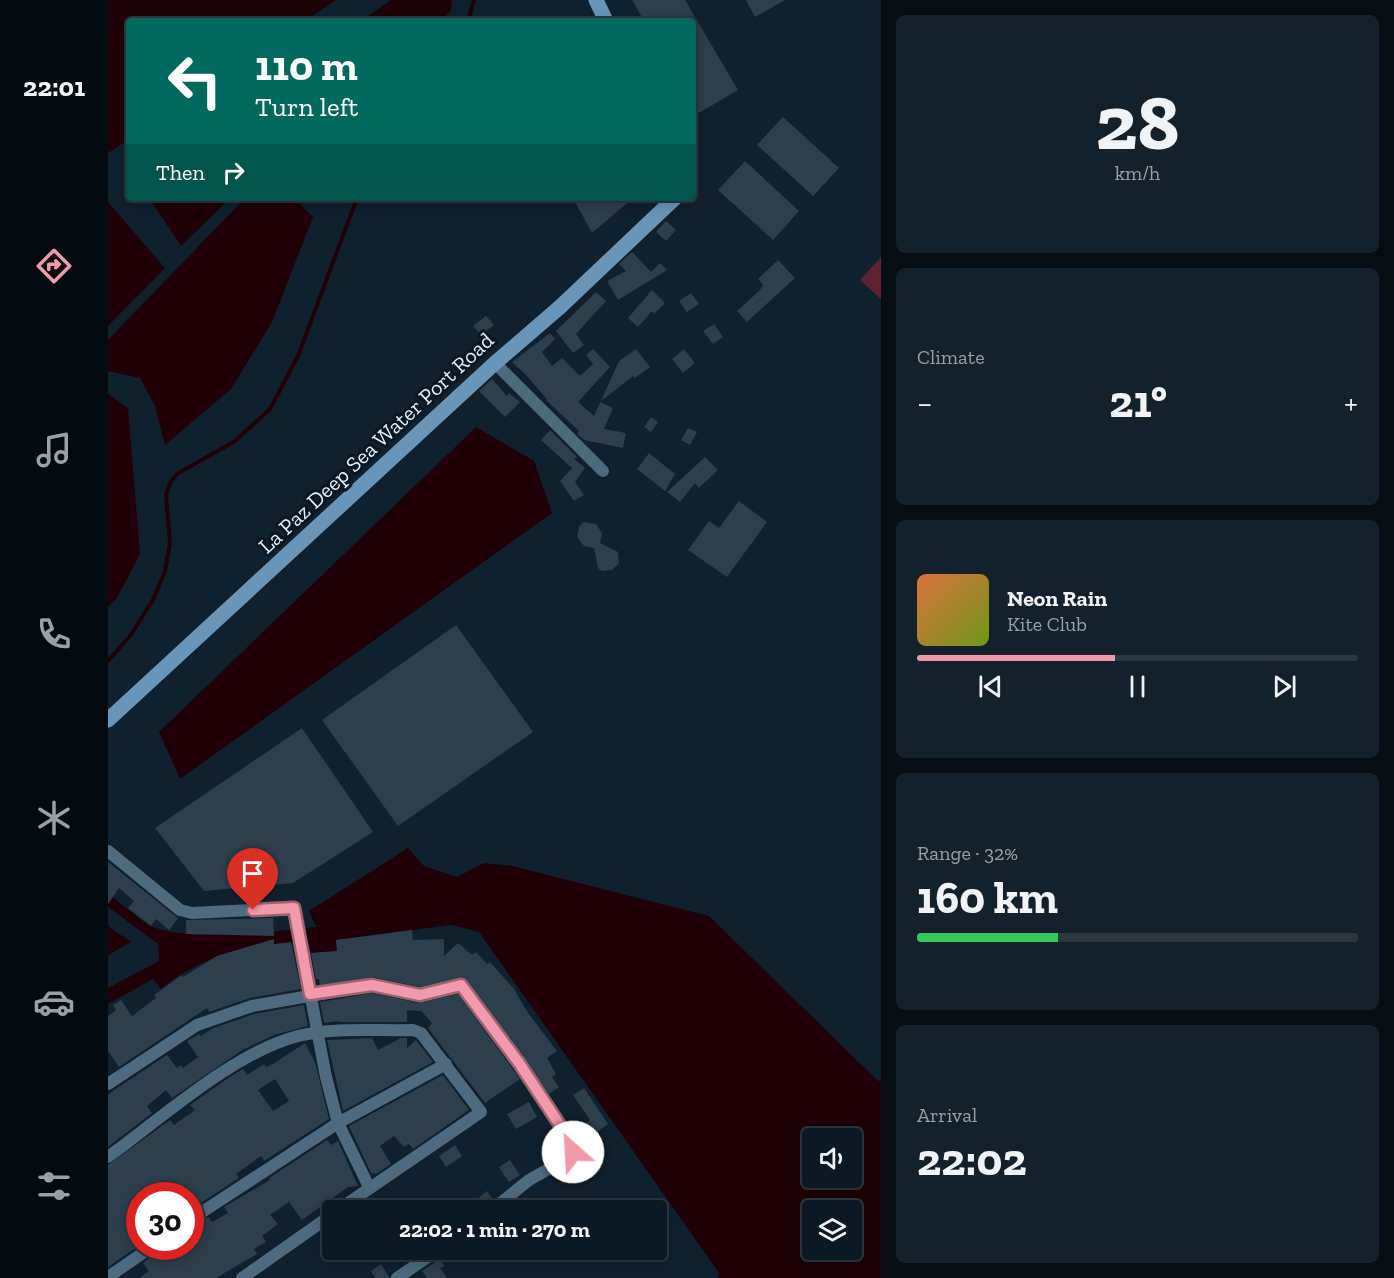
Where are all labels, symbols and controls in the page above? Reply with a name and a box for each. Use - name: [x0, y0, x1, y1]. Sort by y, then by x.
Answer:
- text: 110 m: [255, 40, 358, 91]
- icon: left: [156, 42, 234, 120]
- text: 22:01: [23, 71, 85, 103]
- text: 28: [1096, 75, 1179, 169]
- text: Turn left: [255, 91, 358, 123]
- icon: right: [217, 156, 250, 189]
- text: Then: [156, 159, 205, 186]
- text: km/h: [1115, 161, 1160, 185]
- icon: directions: [33, 245, 75, 287]
- street label: La Paz Deep Sea Water Port Road: [253, 327, 499, 559]
- text: Climate: [917, 345, 985, 369]
- text: 21°: [1109, 375, 1167, 429]
- text: −: [917, 383, 932, 422]
- text: +: [1344, 383, 1358, 422]
- icon: music: [33, 429, 75, 471]
- text: Neon Rain: [1007, 585, 1107, 612]
- text: Kite Club: [1007, 612, 1087, 636]
- icon: phone: [33, 613, 75, 655]
- icon: previous: [974, 670, 1007, 703]
- icon: pause: [1121, 670, 1154, 703]
- icon: next: [1268, 670, 1301, 703]
- icon: climate: [33, 797, 75, 839]
- text: Range · 32%: [917, 841, 1018, 865]
- pin: [227, 848, 278, 910]
- icon: arrive: [236, 857, 269, 890]
- text: 160 km: [917, 871, 1058, 925]
- icon: car: [33, 981, 75, 1023]
- text: Arrival: [917, 1103, 977, 1127]
- position arrow: [541, 1120, 605, 1184]
- map controls: [802, 1128, 862, 1260]
- button: sound: [802, 1128, 862, 1188]
- text: 22:02: [917, 1133, 1027, 1187]
- icon: filters: [33, 1165, 75, 1207]
- speed limit sign: 30: [126, 1182, 204, 1260]
- button: layers: [802, 1200, 862, 1260]
- text: 22:02 · 1 min · 270 m: [399, 1216, 590, 1243]

